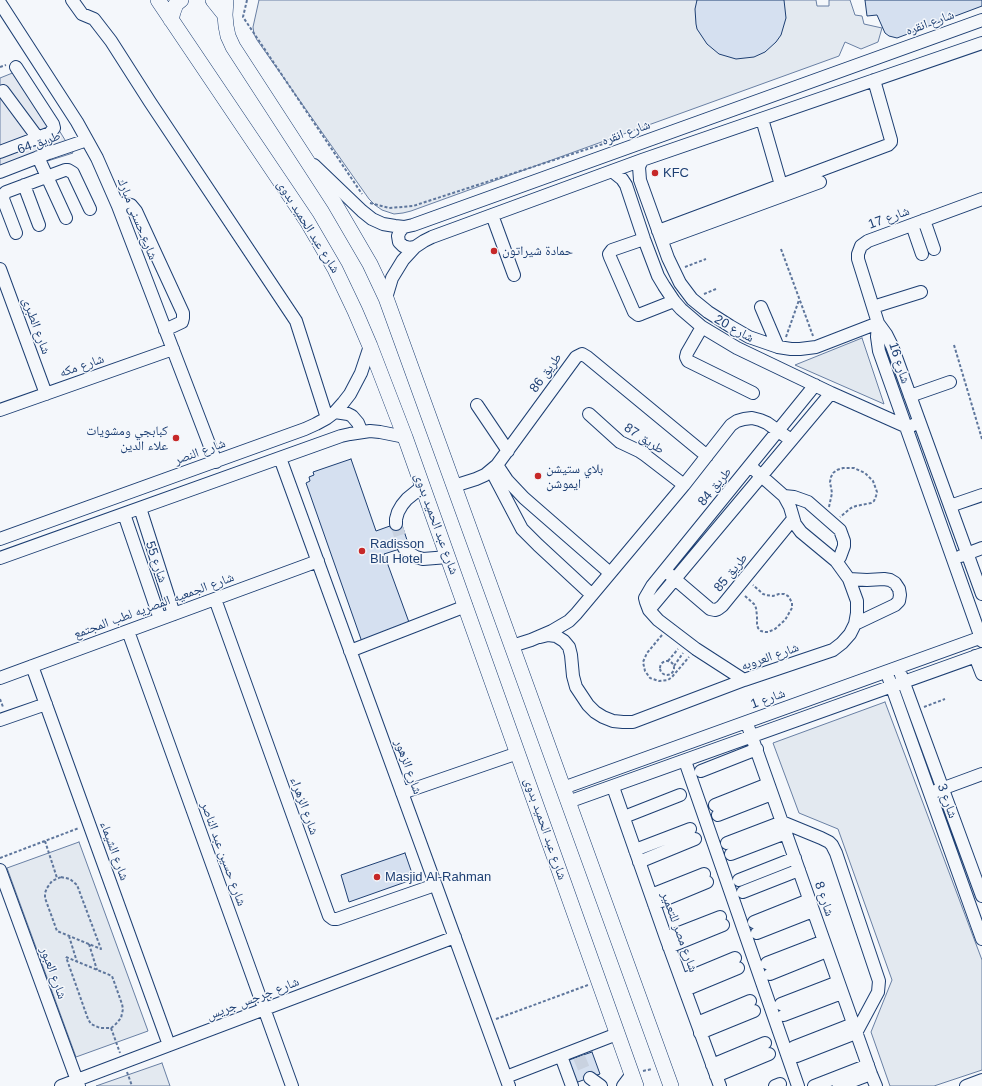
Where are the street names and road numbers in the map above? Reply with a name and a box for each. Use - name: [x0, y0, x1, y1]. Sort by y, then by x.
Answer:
- street label: شارع انقره: [904, 7, 956, 39]
- street label: شارع انقره: [600, 117, 652, 149]
- street label: طريق 64: [15, 128, 63, 158]
- street label: شارع حسنى مبارك: [114, 176, 160, 262]
- street label: شارع عبد الحميد بدوى: [273, 178, 343, 276]
- street label: شارع 17: [866, 203, 912, 233]
- street label: شارع الطبرى: [19, 295, 53, 357]
- street label: شارع 20: [712, 312, 756, 346]
- street label: شارع 16: [885, 340, 913, 386]
- street label: طريق 86: [527, 350, 565, 396]
- street label: شارع مكه: [58, 351, 106, 381]
- street label: طريق 87: [621, 420, 667, 458]
- street label: شارع النصر: [172, 436, 228, 468]
- street label: طريق 84: [695, 465, 735, 509]
- street label: شارع عبد الحميد بدوى: [410, 471, 462, 577]
- street label: شارع 55: [142, 539, 170, 585]
- street label: طريق 85: [711, 551, 751, 595]
- street label: شارع الجمعيه المصريه لطب المجتمع: [72, 570, 236, 642]
- street label: شارع العروبه: [739, 640, 801, 674]
- street label: شارع 1: [749, 686, 787, 712]
- street label: شارع الزهور: [391, 737, 425, 797]
- street label: شارع الزهراء: [286, 775, 322, 837]
- street label: شارع عبد الحميد بدوى: [520, 776, 570, 882]
- street label: شارع 3: [934, 782, 960, 820]
- street label: شارع حسين عبد الناصر: [197, 800, 249, 908]
- street label: شارع الشيماء: [96, 819, 132, 883]
- street label: شارع 8: [811, 880, 837, 918]
- street label: شارع مصر للتعمير: [657, 890, 701, 974]
- street label: شارع العبور: [36, 945, 70, 1001]
- street label: شارع جرجس جريس: [204, 974, 302, 1024]

